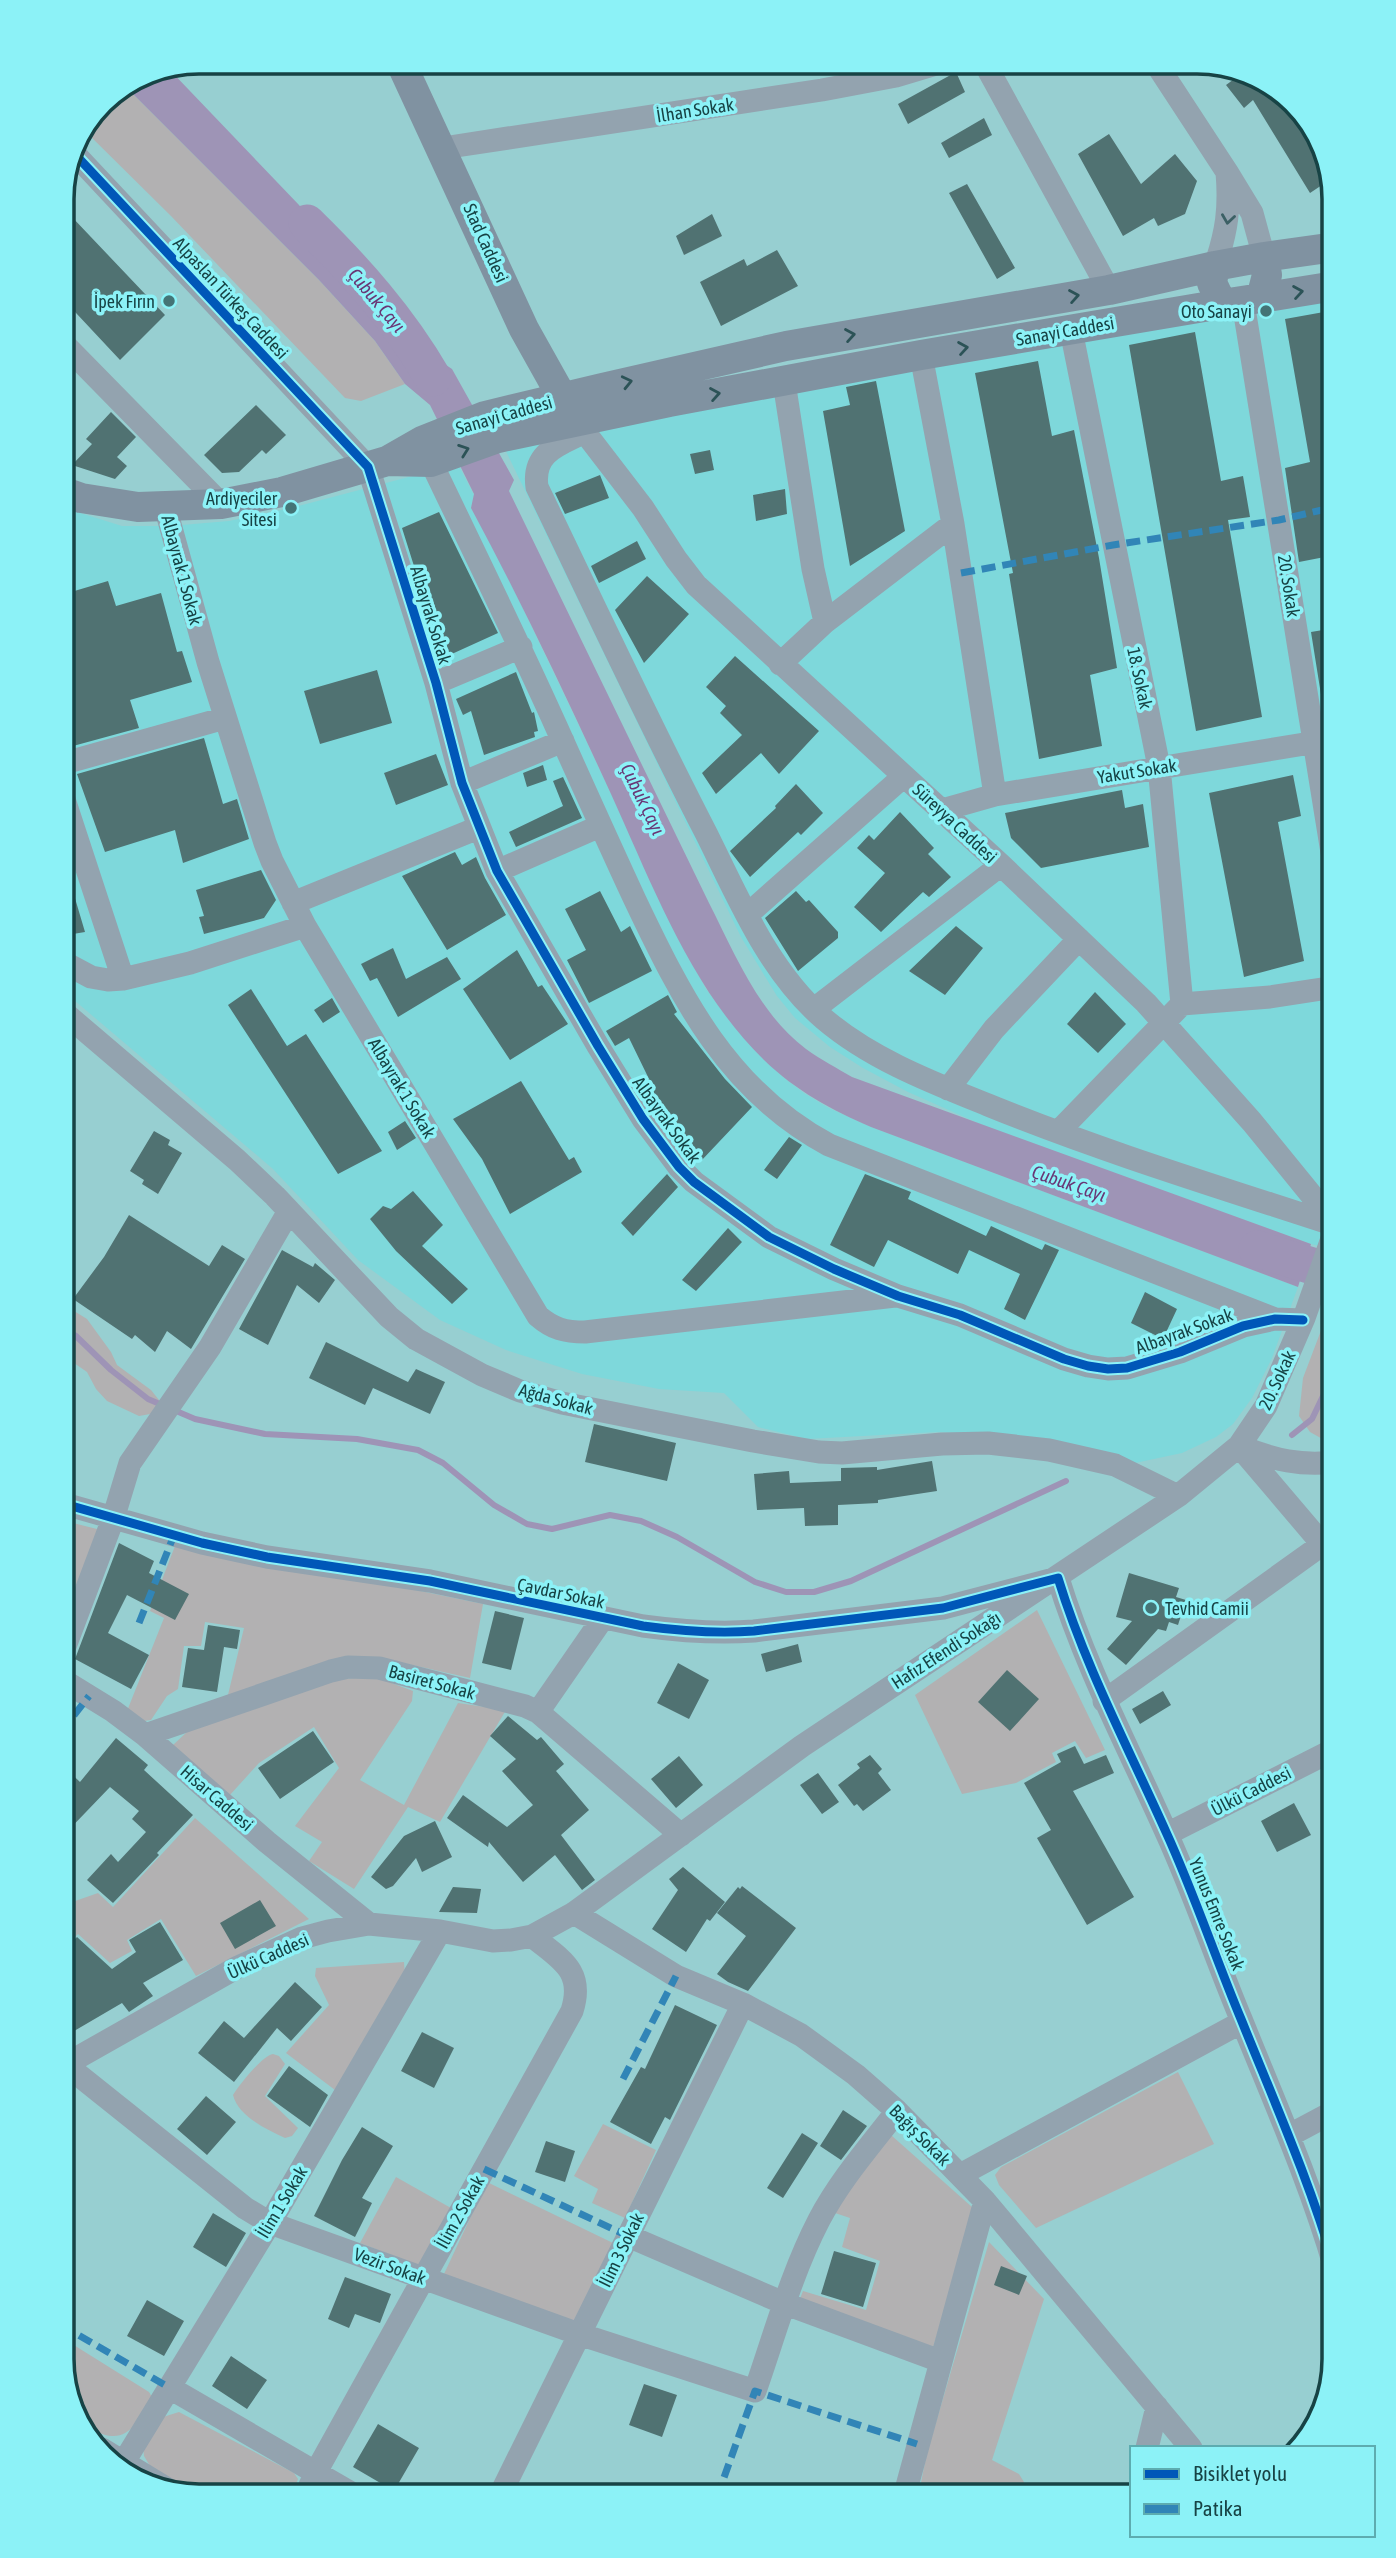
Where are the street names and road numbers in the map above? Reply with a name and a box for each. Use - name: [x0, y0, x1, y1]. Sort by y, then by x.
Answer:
- street label: İlhan Sokak: [655, 94, 735, 126]
- street label: Stad Caddesi: [459, 200, 513, 286]
- street label: Alpaslan Türkeş Caddesi: [169, 233, 293, 363]
- street label: Sanayi Caddesi: [1014, 312, 1116, 350]
- street label: Sanayi Caddesi: [453, 391, 555, 439]
- street label: Albayrak 1 Sokak: [157, 513, 207, 627]
- street label: 20. Sokak: [1274, 553, 1304, 619]
- street label: Albayrak Sokak: [406, 563, 456, 667]
- street label: 18. Sokak: [1123, 645, 1157, 711]
- street label: Yakut Sokak: [1096, 754, 1178, 788]
- street label: Süreyya Caddesi: [909, 779, 1001, 867]
- street label: Albayrak 1 Sokak: [364, 1034, 440, 1142]
- street label: Albayrak Sokak: [629, 1073, 705, 1167]
- street label: Albayrak Sokak: [1133, 1304, 1236, 1358]
- street label: 20. Sokak: [1254, 1347, 1300, 1413]
- street label: Ağda Sokak: [517, 1379, 595, 1419]
- street label: Çavdar Sokak: [515, 1574, 607, 1612]
- street label: Hafız Efendi Sokağı: [888, 1607, 1004, 1693]
- street label: Basiret Sokak: [386, 1660, 478, 1704]
- street label: Hisar Caddesi: [176, 1761, 258, 1835]
- street label: Ülkü Caddesi: [1208, 1762, 1294, 1820]
- street label: Yunus Emre Sokak: [1185, 1855, 1249, 1974]
- street label: Ülkü Caddesi: [224, 1929, 312, 1983]
- street label: Bağış Sokak: [885, 2100, 955, 2170]
- street label: İlim 1 Sokak: [252, 2162, 312, 2242]
- street label: İlim 2 Sokak: [431, 2172, 489, 2252]
- street label: İlim 3 Sokak: [594, 2209, 648, 2291]
- street label: Vezir Sokak: [351, 2243, 429, 2289]

